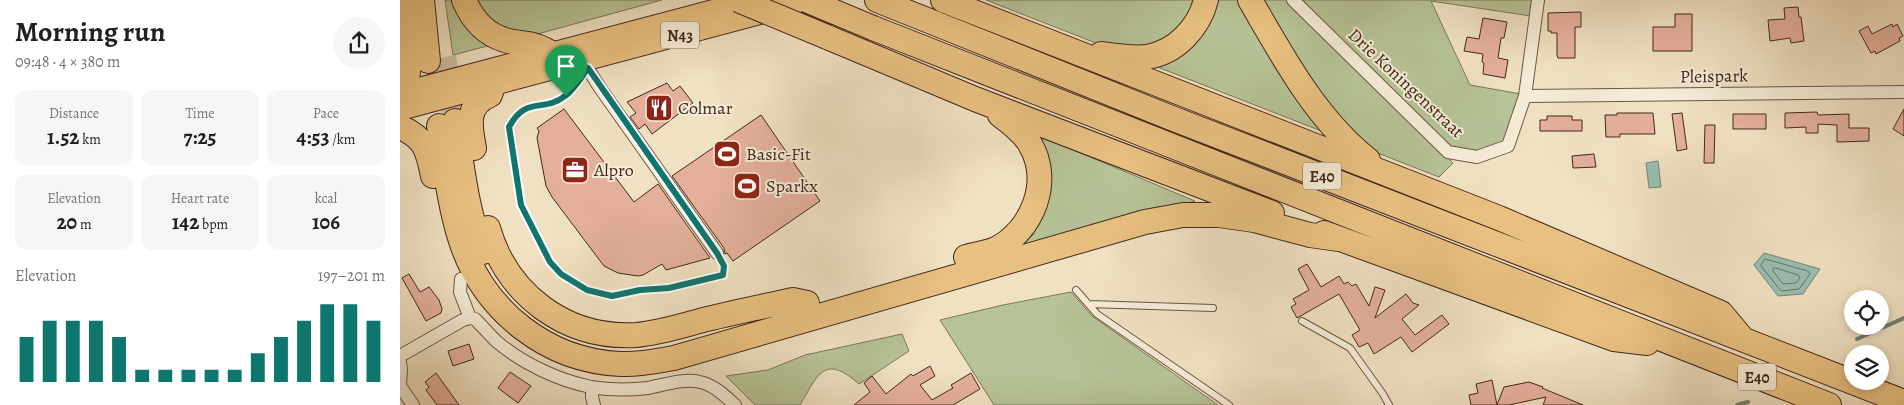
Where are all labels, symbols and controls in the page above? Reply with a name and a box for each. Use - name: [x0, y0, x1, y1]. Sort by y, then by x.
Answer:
- text: Morning run: [15, 13, 165, 51]
- button: share: [333, 17, 385, 69]
- road number: N43: [661, 22, 699, 48]
- street label: Drie Koningenstraat: [1343, 23, 1469, 143]
- pin: [545, 45, 587, 96]
- text: 09:48 · 4 × 380 m: [15, 51, 120, 73]
- icon: arrive: [552, 52, 580, 80]
- street label: Pleispark: [1680, 63, 1748, 89]
- restaurant icon: Colmar: [644, 93, 674, 123]
- place label: Colmar: [678, 96, 733, 120]
- text: Distance: [49, 104, 99, 123]
- text: Time: [185, 104, 215, 123]
- text: Pace: [313, 104, 339, 123]
- text: 1.52: [47, 123, 80, 151]
- text: 7:25: [183, 123, 217, 151]
- text: 4:53: [297, 123, 329, 151]
- text: km: [80, 130, 101, 149]
- text: /km: [329, 130, 355, 149]
- sports icon: Basic-Fit: [712, 139, 742, 169]
- place label: Basic-Fit: [746, 142, 811, 166]
- office icon: Alpro: [560, 155, 590, 185]
- place label: Alpro: [593, 158, 634, 182]
- road number: E40: [1303, 162, 1341, 190]
- sports icon: Sparkx: [732, 171, 762, 201]
- place label: Sparkx: [766, 174, 818, 198]
- text: Elevation: [47, 189, 101, 208]
- text: Heart rate: [171, 189, 229, 208]
- text: kcal: [315, 189, 337, 208]
- text: 20: [56, 208, 77, 236]
- text: 142: [172, 208, 199, 236]
- text: 106: [312, 208, 340, 236]
- text: m: [77, 215, 92, 234]
- text: bpm: [199, 215, 228, 234]
- text: Elevation: [15, 265, 76, 287]
- text: 197–201 m: [318, 265, 385, 287]
- map controls: [1844, 290, 1889, 390]
- button: locate: [1844, 290, 1889, 335]
- button: layers: [1844, 345, 1889, 390]
- road number: E40: [1738, 364, 1776, 391]

